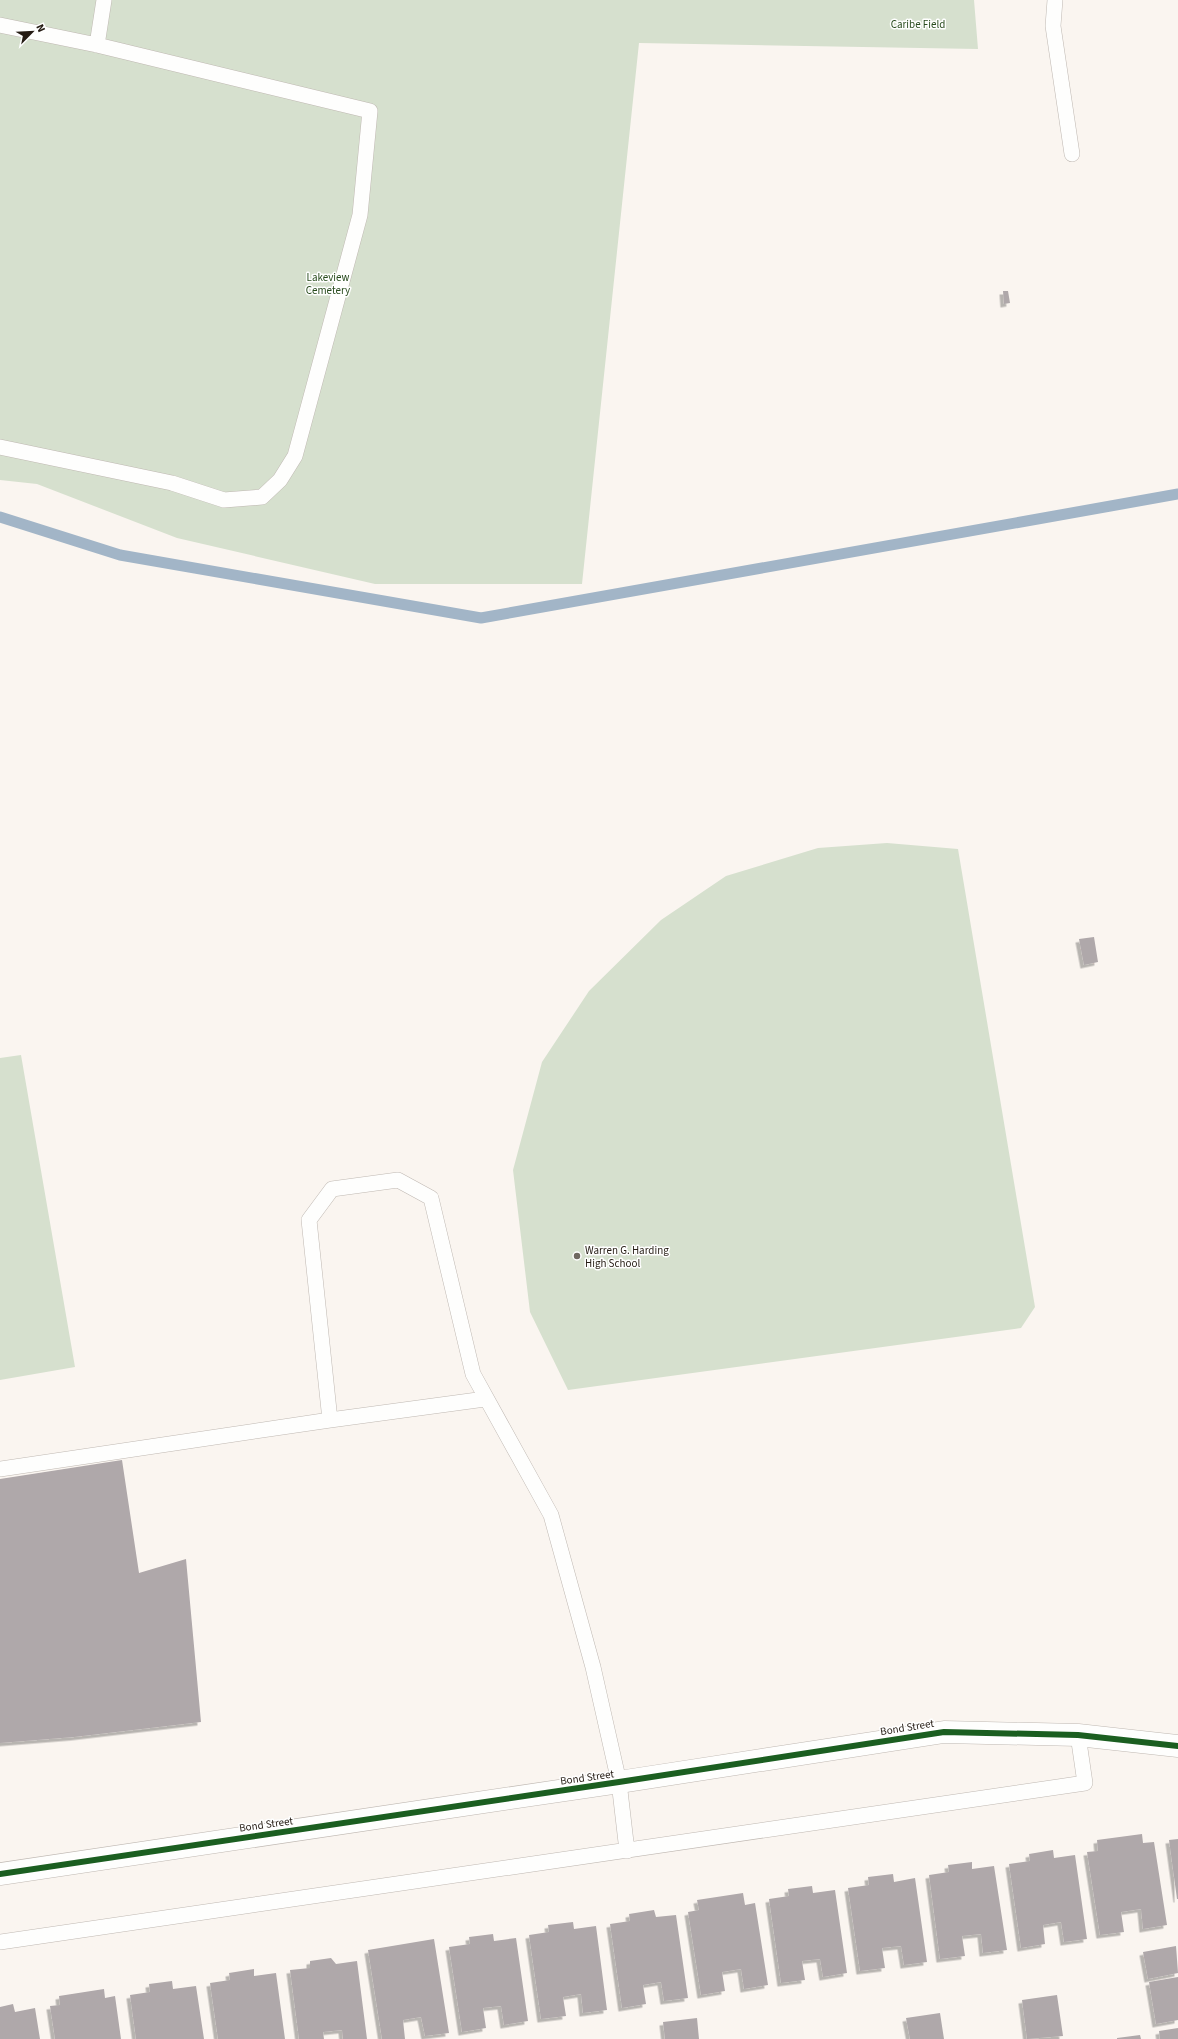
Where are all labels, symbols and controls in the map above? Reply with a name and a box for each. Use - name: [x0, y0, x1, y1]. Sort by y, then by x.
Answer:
- north arrow: [12, 12, 52, 52]
- park label: Caribe Field: [891, 17, 945, 32]
- text: N: [32, 22, 49, 35]
- park label: Lakeview Cemetery: [306, 270, 350, 298]
- place label: Warren G. Harding High School: [585, 1243, 669, 1271]
- marker: Warren G. Harding High School: [572, 1251, 582, 1261]
- street label: Bond Street: [879, 1716, 935, 1739]
- street label: Bond Street: [559, 1766, 615, 1789]
- street label: Bond Street: [238, 1813, 294, 1836]

